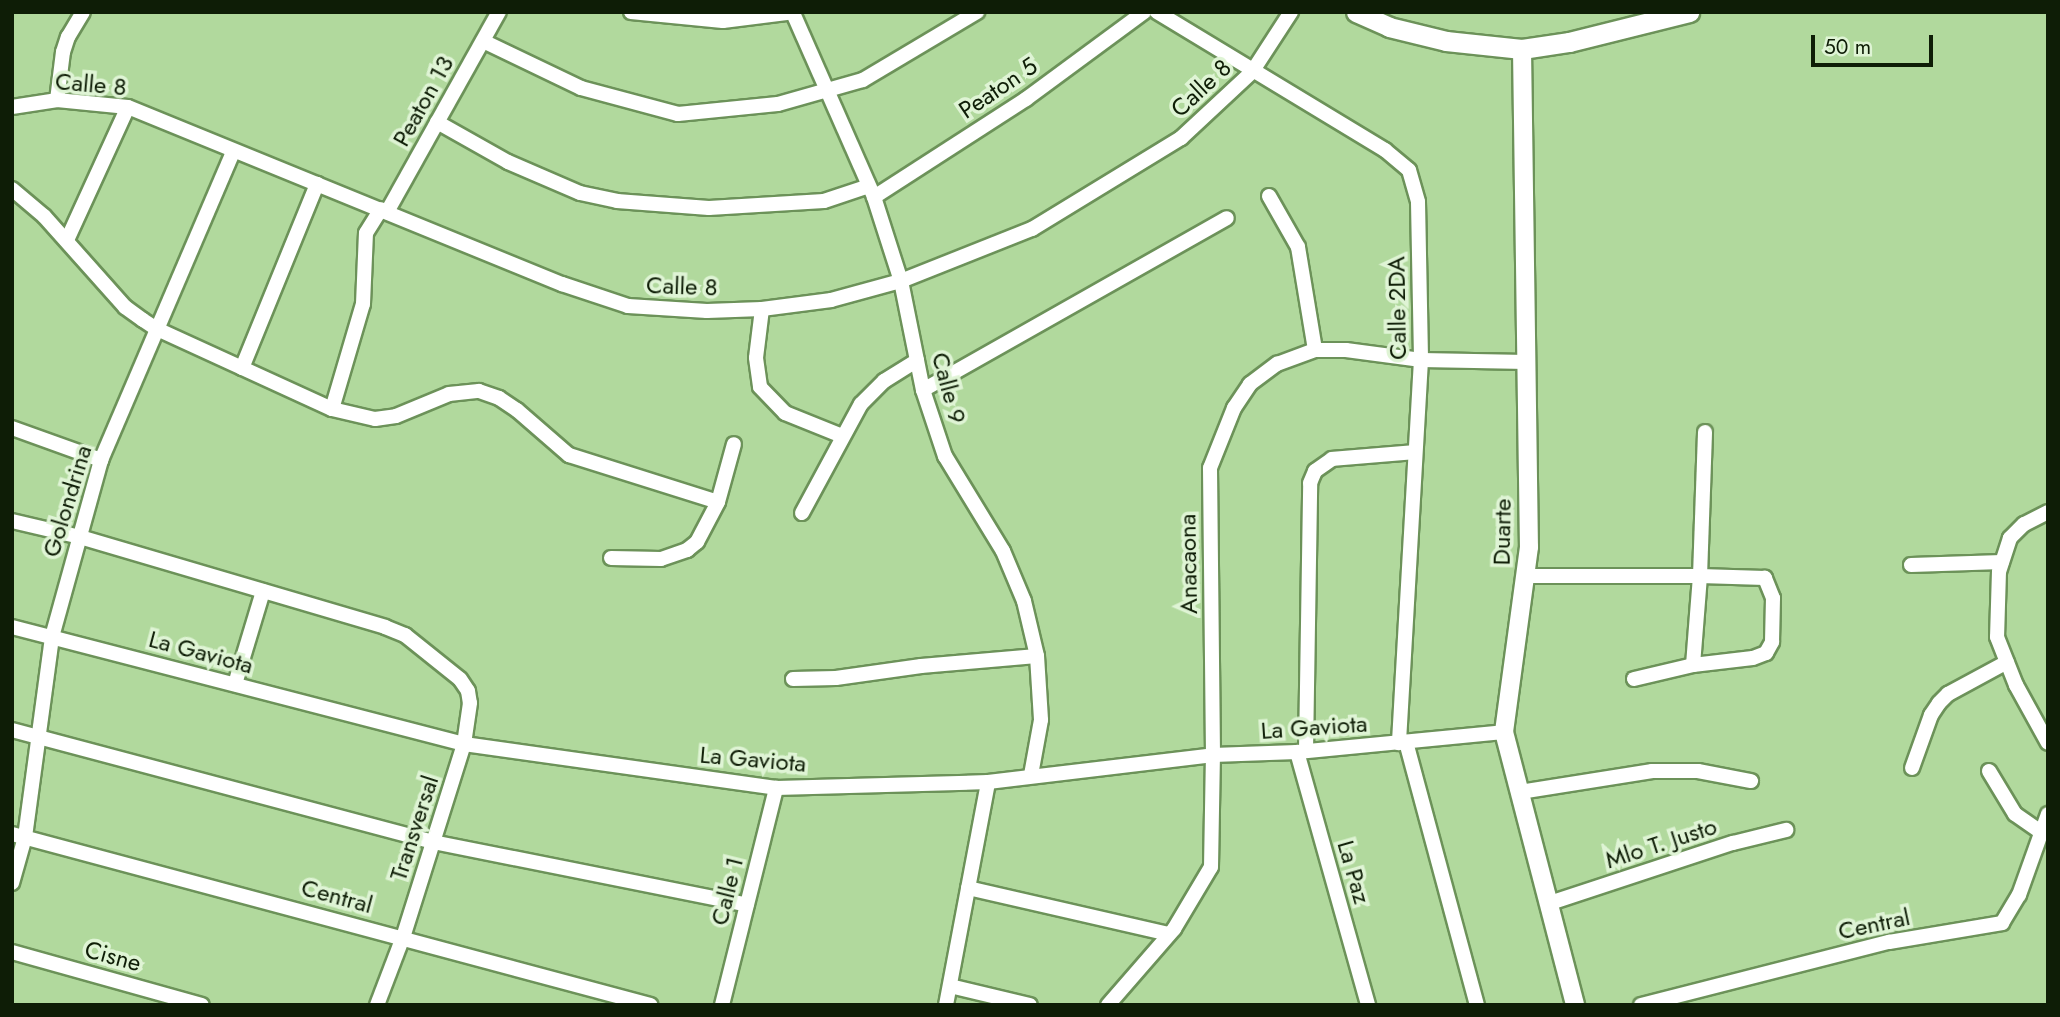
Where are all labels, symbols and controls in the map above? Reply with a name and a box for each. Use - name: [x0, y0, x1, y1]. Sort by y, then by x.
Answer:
- scale bar: [1815, 21, 1938, 65]
- text: 50 m: [1824, 32, 1871, 62]
- street label: Peaton 13: [386, 51, 460, 151]
- street label: Peaton 5: [953, 51, 1043, 125]
- street label: Calle 8: [1165, 53, 1237, 123]
- street label: Calle 8: [54, 67, 128, 101]
- street label: Calle 2DA: [1382, 256, 1412, 360]
- street label: Calle 8: [646, 270, 718, 302]
- street label: Calle 9: [926, 349, 972, 427]
- street label: Golondrina: [36, 442, 98, 560]
- street label: Duarte: [1487, 498, 1517, 566]
- street label: Anacaona: [1173, 514, 1203, 614]
- street label: La Gaviota: [146, 624, 256, 680]
- street label: La Gaviota: [1260, 709, 1368, 745]
- street label: La Gaviota: [699, 740, 807, 778]
- street label: Transversal: [384, 772, 444, 884]
- street label: Mlo T. Justo: [1602, 811, 1720, 875]
- street label: La Paz: [1331, 837, 1377, 907]
- street label: Calle 1: [705, 854, 749, 928]
- street label: Central: [298, 873, 376, 919]
- street label: Central: [1836, 902, 1912, 946]
- street label: Cisne: [82, 935, 144, 977]

